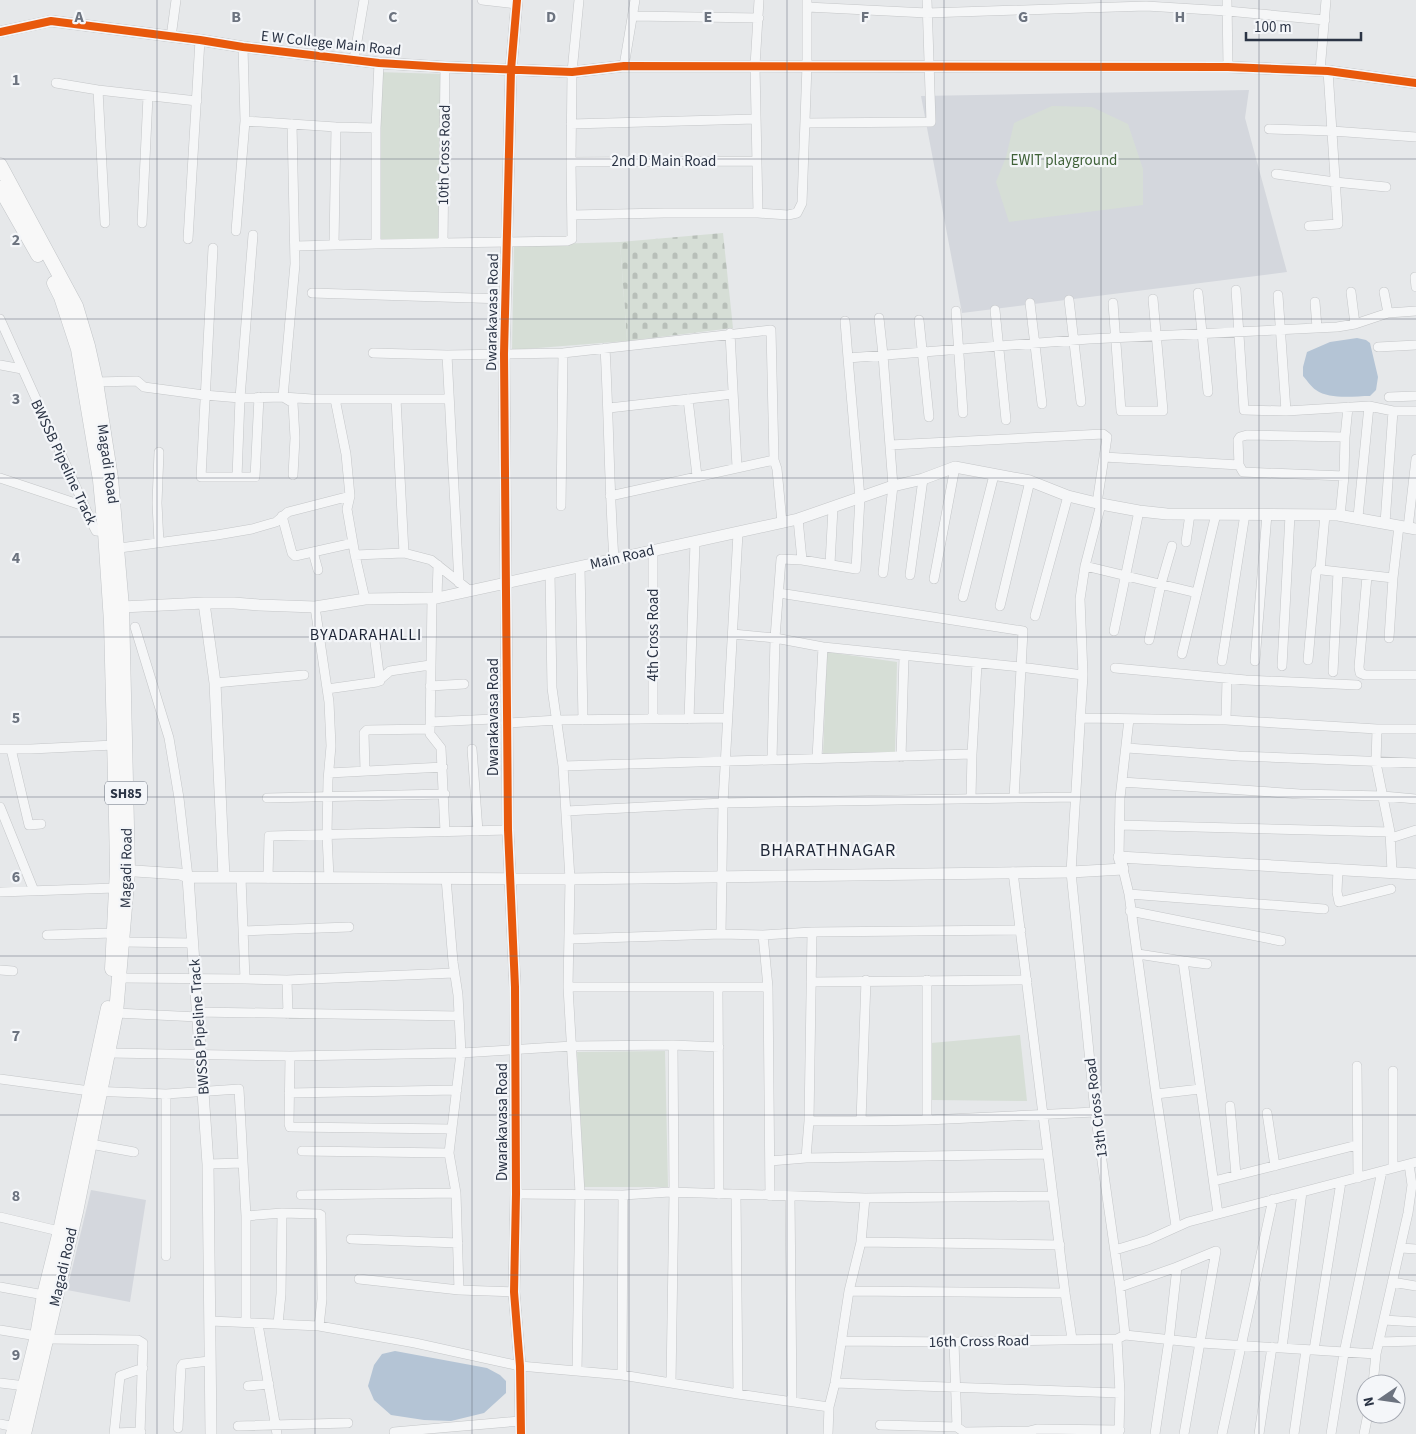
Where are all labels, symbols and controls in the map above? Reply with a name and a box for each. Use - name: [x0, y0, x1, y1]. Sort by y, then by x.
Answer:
- text: A: [73, 6, 84, 28]
- text: B: [231, 6, 241, 28]
- text: C: [388, 6, 398, 28]
- text: D: [546, 6, 556, 28]
- text: E: [704, 6, 712, 28]
- text: F: [861, 6, 869, 28]
- text: G: [1018, 6, 1028, 28]
- text: H: [1175, 6, 1185, 28]
- scale bar: [1246, 10, 1361, 42]
- text: 100 m: [1254, 17, 1292, 38]
- street label: E W College Main Road: [260, 26, 402, 61]
- text: 1: [12, 69, 20, 91]
- street label: 10th Cross Road: [433, 105, 456, 205]
- park label: EWIT playground: [1011, 150, 1117, 171]
- street label: 2nd D Main Road: [612, 151, 716, 172]
- text: 2: [12, 229, 20, 251]
- street label: Dwarakavasa Road: [481, 253, 504, 371]
- text: 3: [12, 388, 20, 410]
- street label: BWSSB Pipeline Track: [25, 396, 102, 529]
- street label: Magadi Road: [92, 423, 124, 505]
- street label: Main Road: [588, 540, 656, 575]
- text: 4: [12, 547, 21, 569]
- street label: 4th Cross Road: [643, 588, 664, 682]
- district label: BYADARAHALLI: [310, 624, 422, 646]
- street label: Dwarakavasa Road: [483, 658, 504, 776]
- text: 5: [12, 707, 20, 729]
- road number: SH85: [105, 781, 147, 804]
- street label: Magadi Road: [115, 828, 138, 908]
- district label: BHARATHNAGAR: [760, 838, 896, 863]
- text: 6: [12, 866, 20, 888]
- street label: BWSSB Pipeline Track: [184, 958, 215, 1096]
- text: 7: [12, 1025, 20, 1047]
- street label: 13th Cross Road: [1080, 1057, 1113, 1159]
- street label: Dwarakavasa Road: [492, 1063, 513, 1181]
- text: 8: [12, 1185, 20, 1207]
- street label: Magadi Road: [44, 1226, 83, 1309]
- street label: 16th Cross Road: [929, 1330, 1029, 1353]
- text: 9: [12, 1344, 20, 1366]
- north arrow: [1356, 1374, 1406, 1424]
- text: N: [1359, 1395, 1380, 1408]

